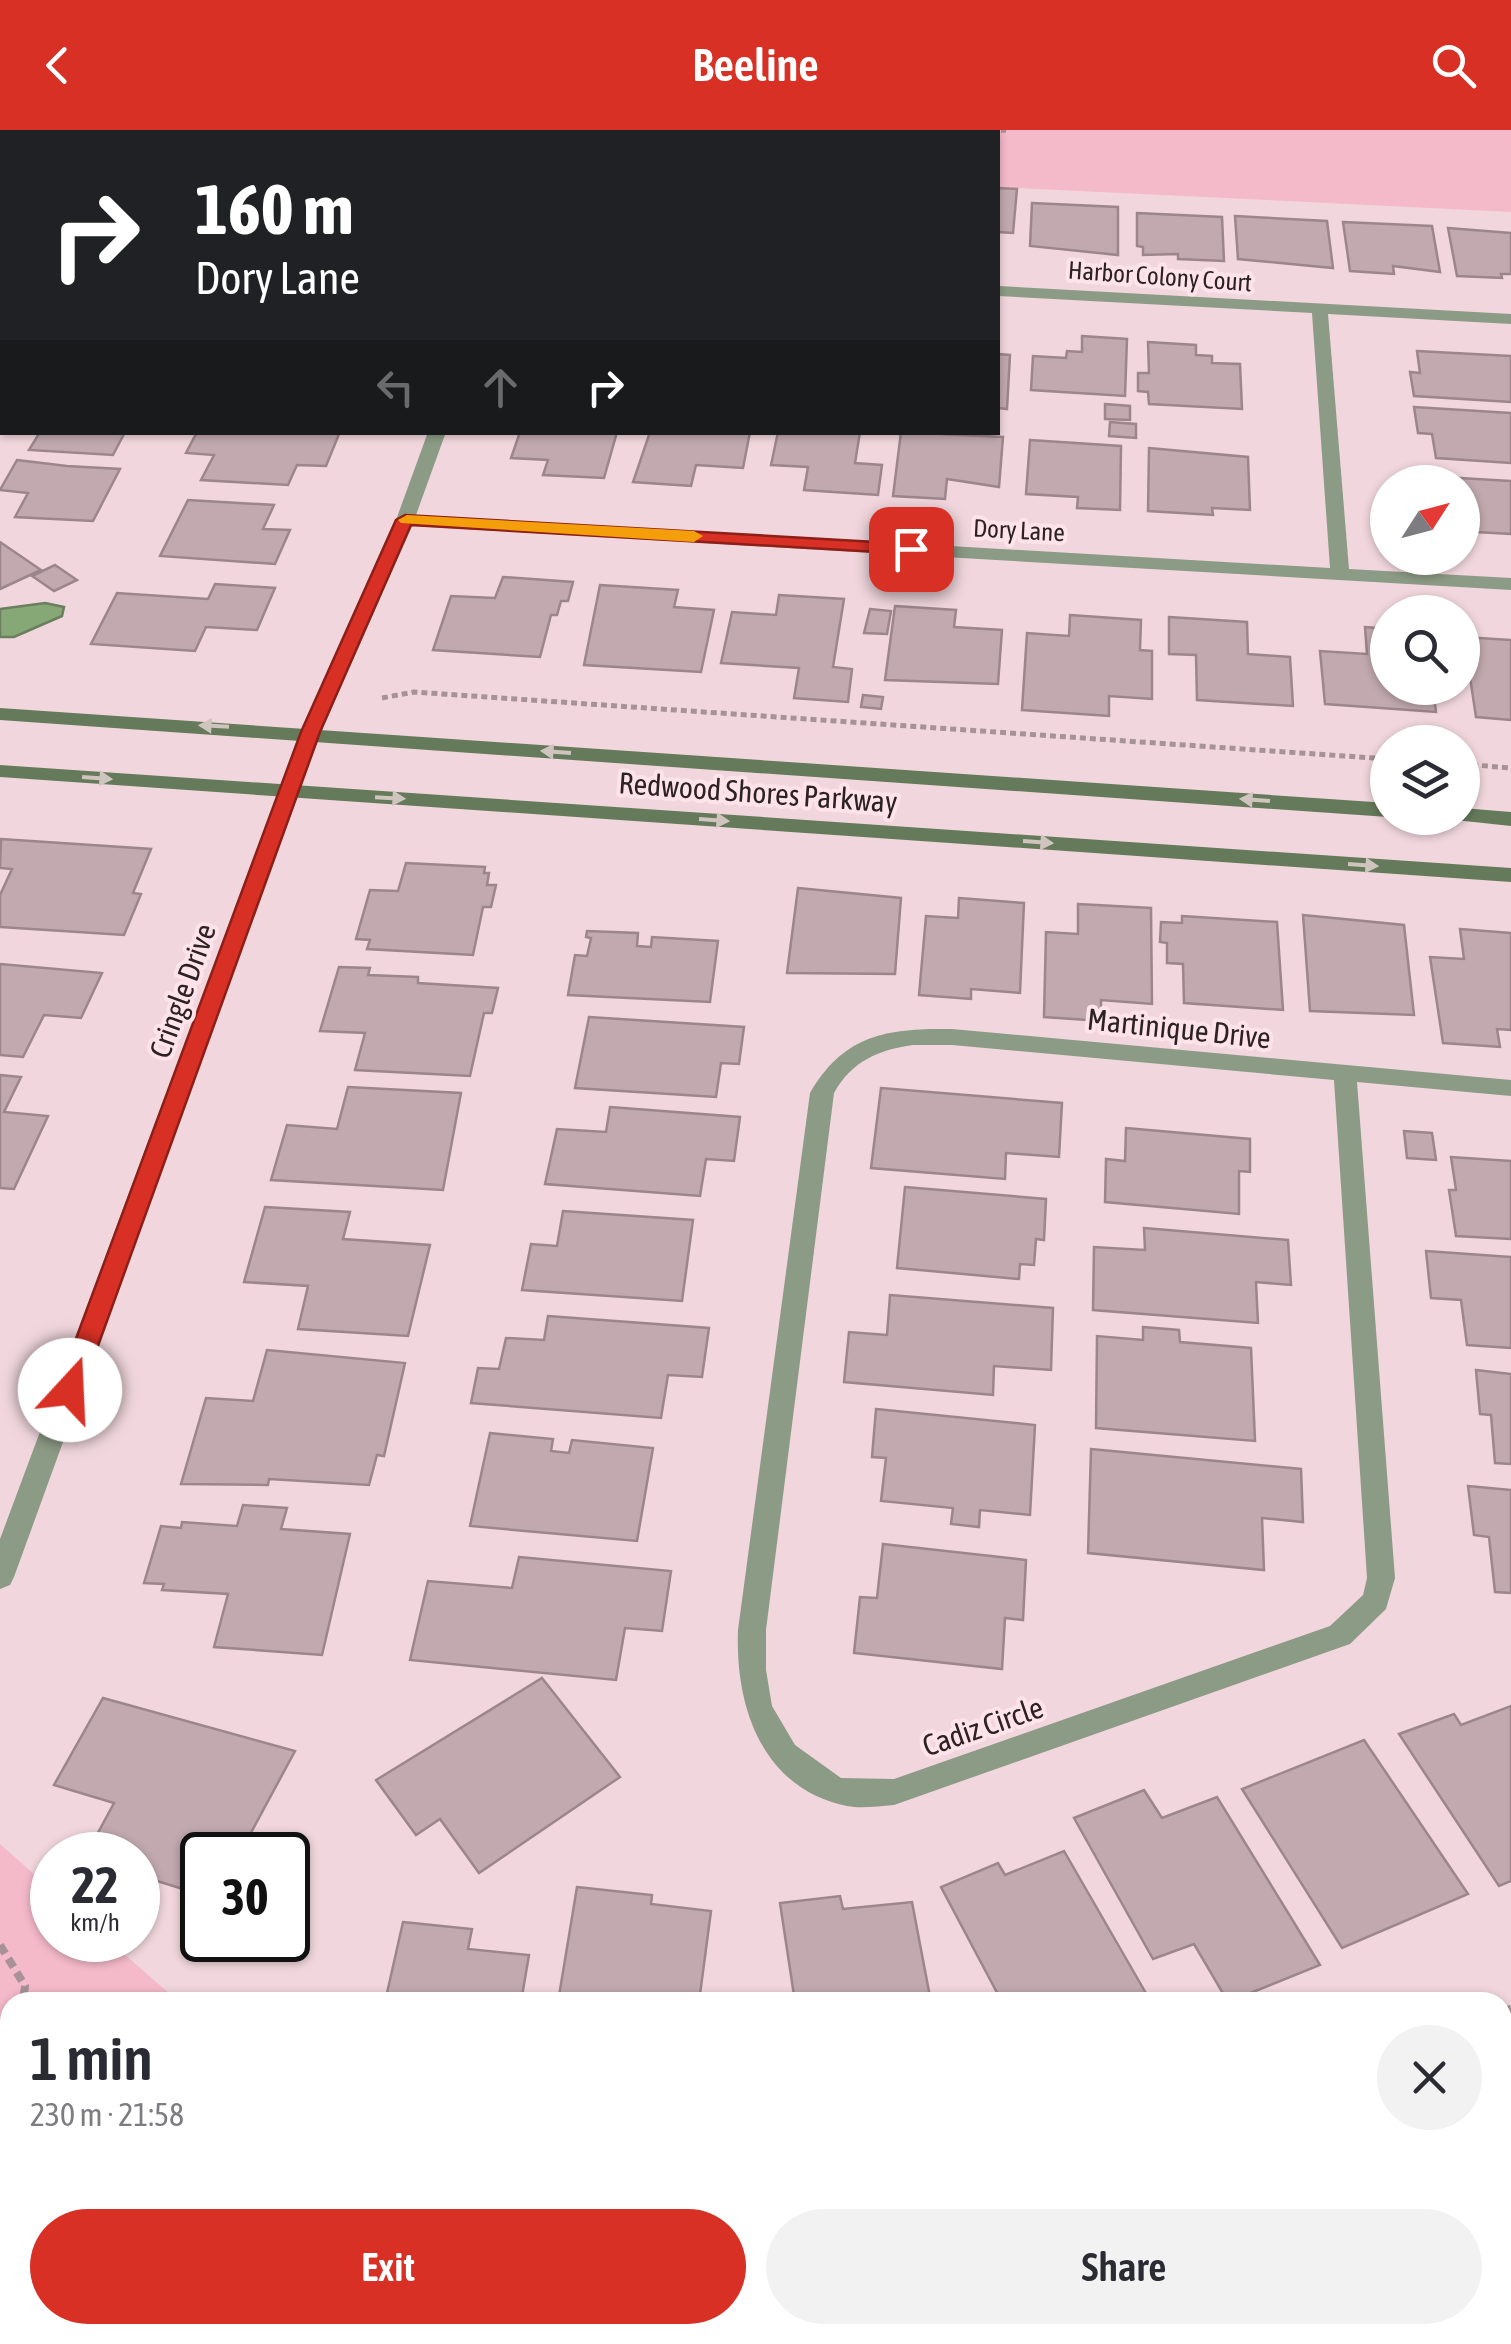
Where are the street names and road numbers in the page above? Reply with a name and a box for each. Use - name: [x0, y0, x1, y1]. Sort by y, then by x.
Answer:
- street label: Harbor Colony Court: [1067, 256, 1253, 296]
- street label: Dory Lane: [973, 514, 1065, 546]
- street label: Redwood Shores Parkway: [618, 765, 899, 819]
- street label: Cringle Drive: [142, 919, 222, 1062]
- street label: Martinique Drive: [1086, 1001, 1273, 1055]
- street label: Cadiz Circle: [918, 1690, 1047, 1762]

